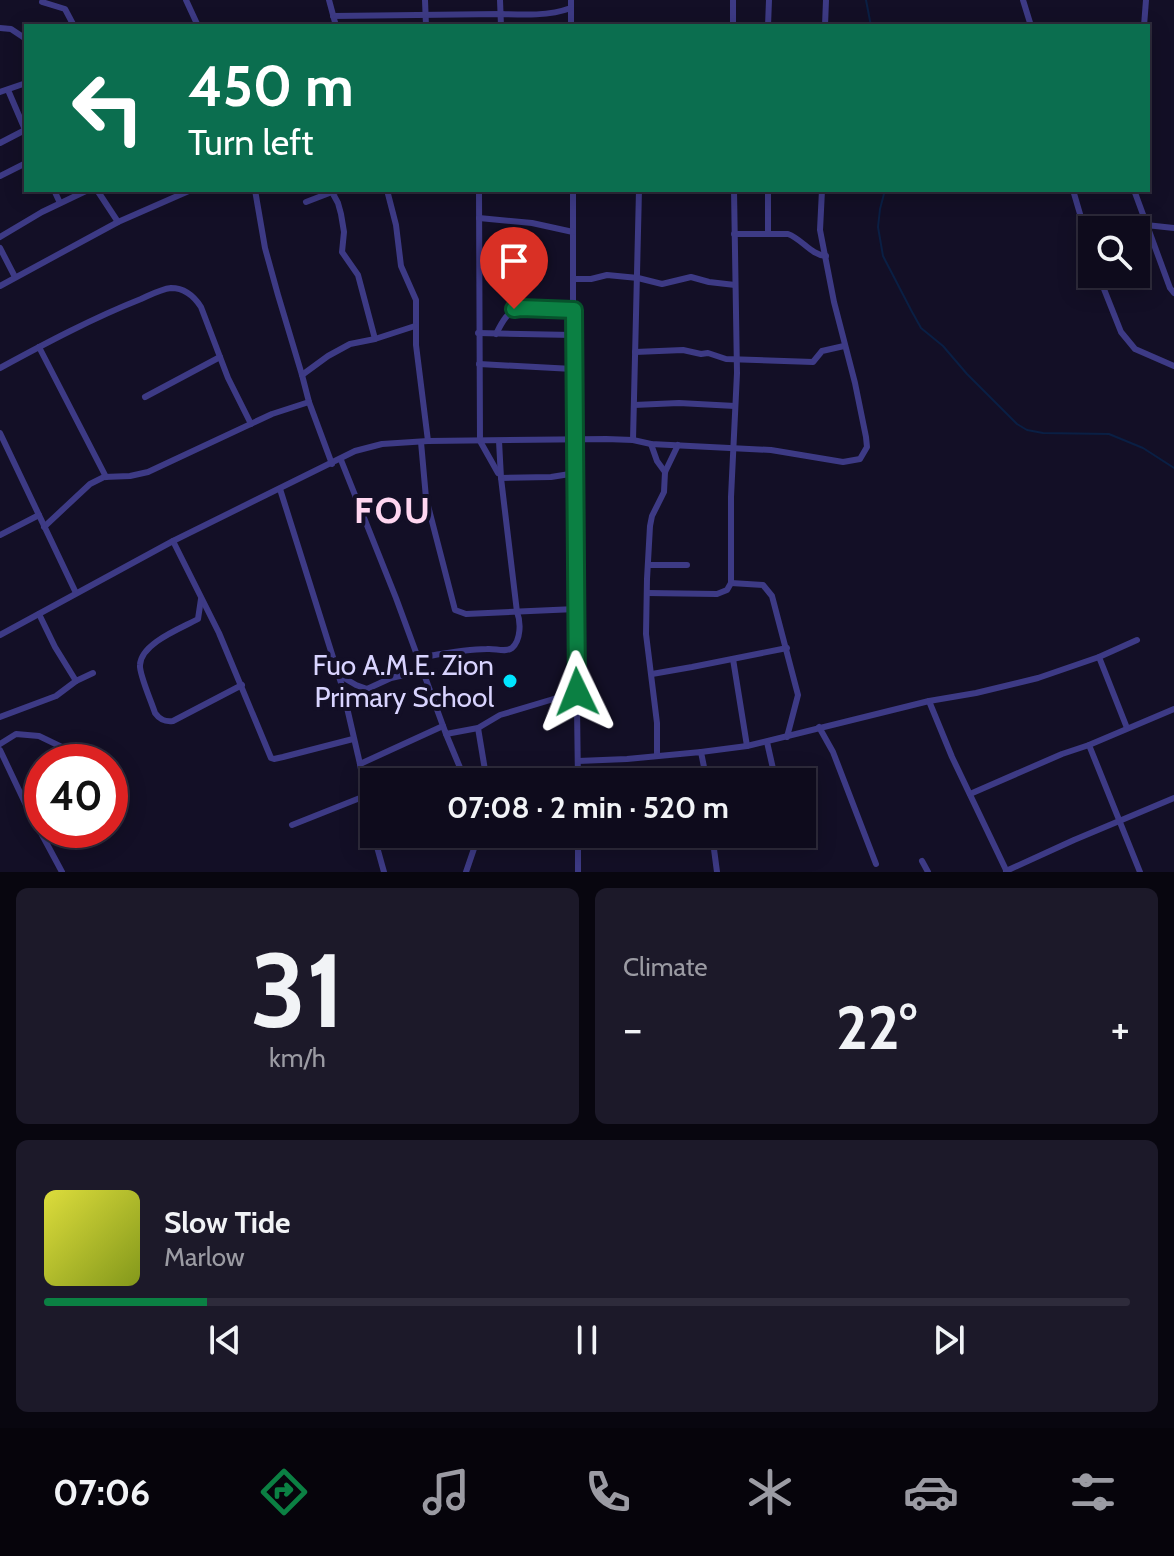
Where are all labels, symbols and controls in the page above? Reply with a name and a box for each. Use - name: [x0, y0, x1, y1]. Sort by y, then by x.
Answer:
- text: 450 m: [188, 52, 354, 120]
- icon: left: [56, 56, 160, 160]
- text: Turn left: [188, 120, 313, 164]
- map controls: [1078, 216, 1150, 288]
- button: search: [1078, 216, 1150, 288]
- pin: [480, 227, 548, 309]
- icon: arrive: [492, 239, 536, 283]
- district label: FOU: [354, 488, 432, 532]
- place label: Fuo A.M.E. Zion Primary School: [313, 648, 494, 714]
- position arrow: [535, 650, 619, 734]
- marker: Fuo A.M.E. Zion Primary School: [501, 672, 519, 690]
- speed limit sign: 40: [24, 744, 128, 848]
- text: 07:08 · 2 min · 520 m: [447, 789, 729, 826]
- text: 31: [250, 927, 345, 1053]
- text: Climate: [623, 951, 708, 983]
- text: 22°: [836, 991, 917, 1064]
- text: −: [623, 1002, 642, 1055]
- text: +: [1111, 1002, 1130, 1055]
- text: km/h: [269, 1042, 326, 1074]
- text: Slow Tide: [164, 1204, 291, 1241]
- text: Marlow: [164, 1241, 245, 1273]
- icon: previous: [203, 1318, 247, 1362]
- icon: pause: [565, 1318, 609, 1362]
- icon: next: [927, 1318, 971, 1362]
- icon: directions: [256, 1464, 312, 1520]
- icon: music: [418, 1464, 474, 1520]
- icon: phone: [580, 1464, 636, 1520]
- icon: climate: [742, 1464, 798, 1520]
- icon: car: [903, 1464, 959, 1520]
- icon: filters: [1065, 1464, 1121, 1520]
- text: 07:06: [53, 1470, 150, 1514]

